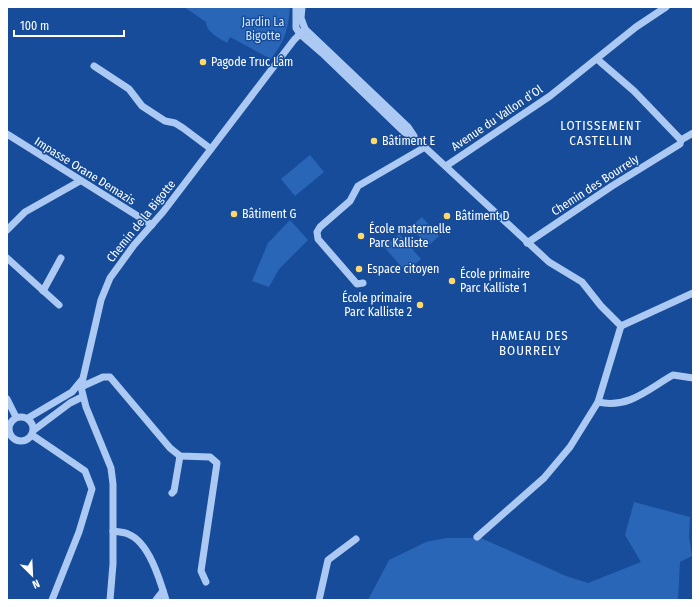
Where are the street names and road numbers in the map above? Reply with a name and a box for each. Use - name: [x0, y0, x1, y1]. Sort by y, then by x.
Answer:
- street label: Avenue du Vallon d’Ol: [449, 82, 545, 154]
- street label: Impasse Orane Demazis: [32, 134, 138, 208]
- street label: Chemin des Bourrely: [549, 151, 642, 218]
- street label: Chemin de la Bigotte: [104, 177, 178, 265]

